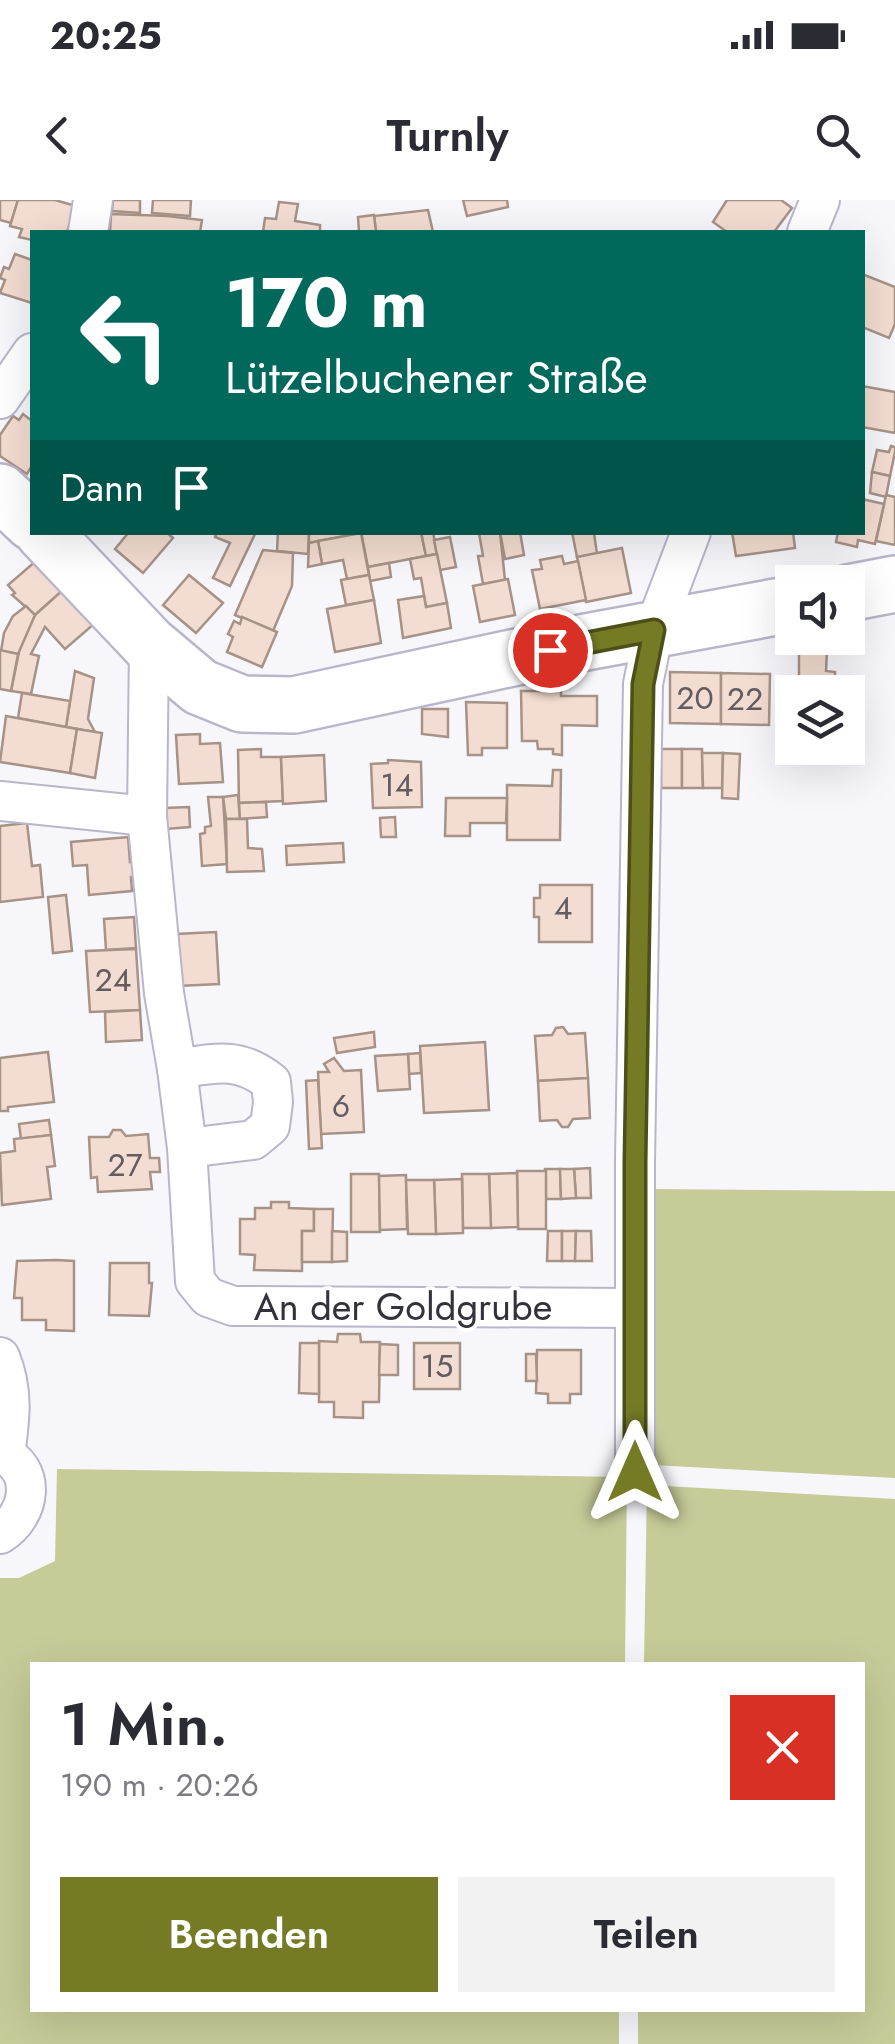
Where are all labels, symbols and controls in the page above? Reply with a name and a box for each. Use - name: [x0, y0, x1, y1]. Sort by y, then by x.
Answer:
- text: 20:25: [50, 8, 162, 63]
- text: Turnly: [386, 103, 509, 168]
- icon: back: [30, 108, 85, 163]
- icon: search: [810, 108, 865, 163]
- text: 170 m: [225, 252, 428, 353]
- icon: left: [60, 270, 190, 400]
- text: Lützelbuchener Straße: [225, 345, 648, 410]
- text: Dann: [60, 460, 144, 515]
- icon: arrive: [164, 460, 219, 515]
- map controls: [775, 565, 865, 765]
- button: sound: [775, 565, 865, 655]
- pin: [508, 608, 593, 693]
- icon: arrive: [523, 623, 578, 678]
- house number: 20: [676, 675, 714, 721]
- button: layers: [775, 675, 865, 765]
- house number: 22: [727, 676, 763, 722]
- house number: 14: [380, 762, 414, 808]
- house number: 4: [554, 885, 572, 931]
- house number: 24: [95, 957, 131, 1003]
- house number: 6: [332, 1083, 350, 1129]
- house number: 27: [107, 1142, 143, 1188]
- street label: An der Goldgrube: [254, 1279, 552, 1334]
- house number: 15: [421, 1343, 453, 1389]
- position arrow: [583, 1420, 687, 1524]
- text: 1 Min.: [60, 1681, 228, 1768]
- button: close: [730, 1695, 835, 1800]
- text: 190 m · 20:26: [60, 1762, 259, 1808]
- button: Beenden: [60, 1877, 438, 1992]
- button: Teilen: [458, 1877, 835, 1992]

